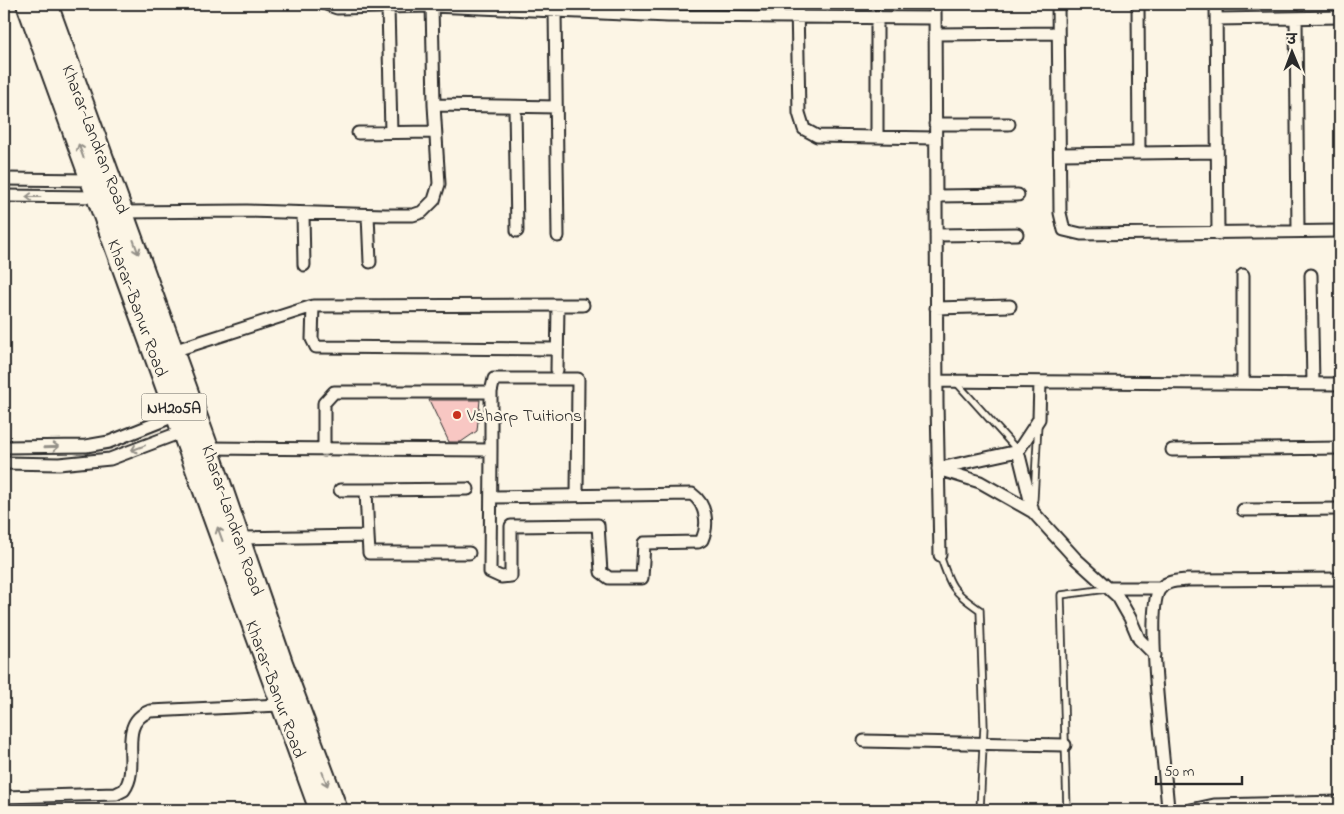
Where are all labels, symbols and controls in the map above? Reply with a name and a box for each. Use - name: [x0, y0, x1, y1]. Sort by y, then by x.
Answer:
- north arrow: [1266, 28, 1316, 78]
- text: उ: [1285, 30, 1298, 51]
- street label: Kharar-Landran Road: [54, 61, 135, 218]
- one-way arrow: [76, 144, 85, 159]
- one-way arrow: [25, 192, 42, 202]
- street label: Kharar-Banur Road: [99, 236, 173, 381]
- one-way arrow: [132, 239, 141, 254]
- road number: NH205A: [142, 394, 206, 421]
- place label: Vsharp Tuitions: [466, 404, 582, 430]
- marker: Vsharp Tuitions: [451, 409, 463, 421]
- street label: Kharar-Landran Road: [193, 442, 269, 599]
- one-way arrow: [44, 443, 60, 452]
- one-way arrow: [131, 444, 146, 453]
- one-way arrow: [215, 527, 224, 542]
- street label: Kharar-Banur Road: [237, 617, 311, 762]
- scale bar: [1156, 754, 1243, 786]
- text: 50 m: [1164, 761, 1195, 783]
- one-way arrow: [321, 771, 330, 786]

